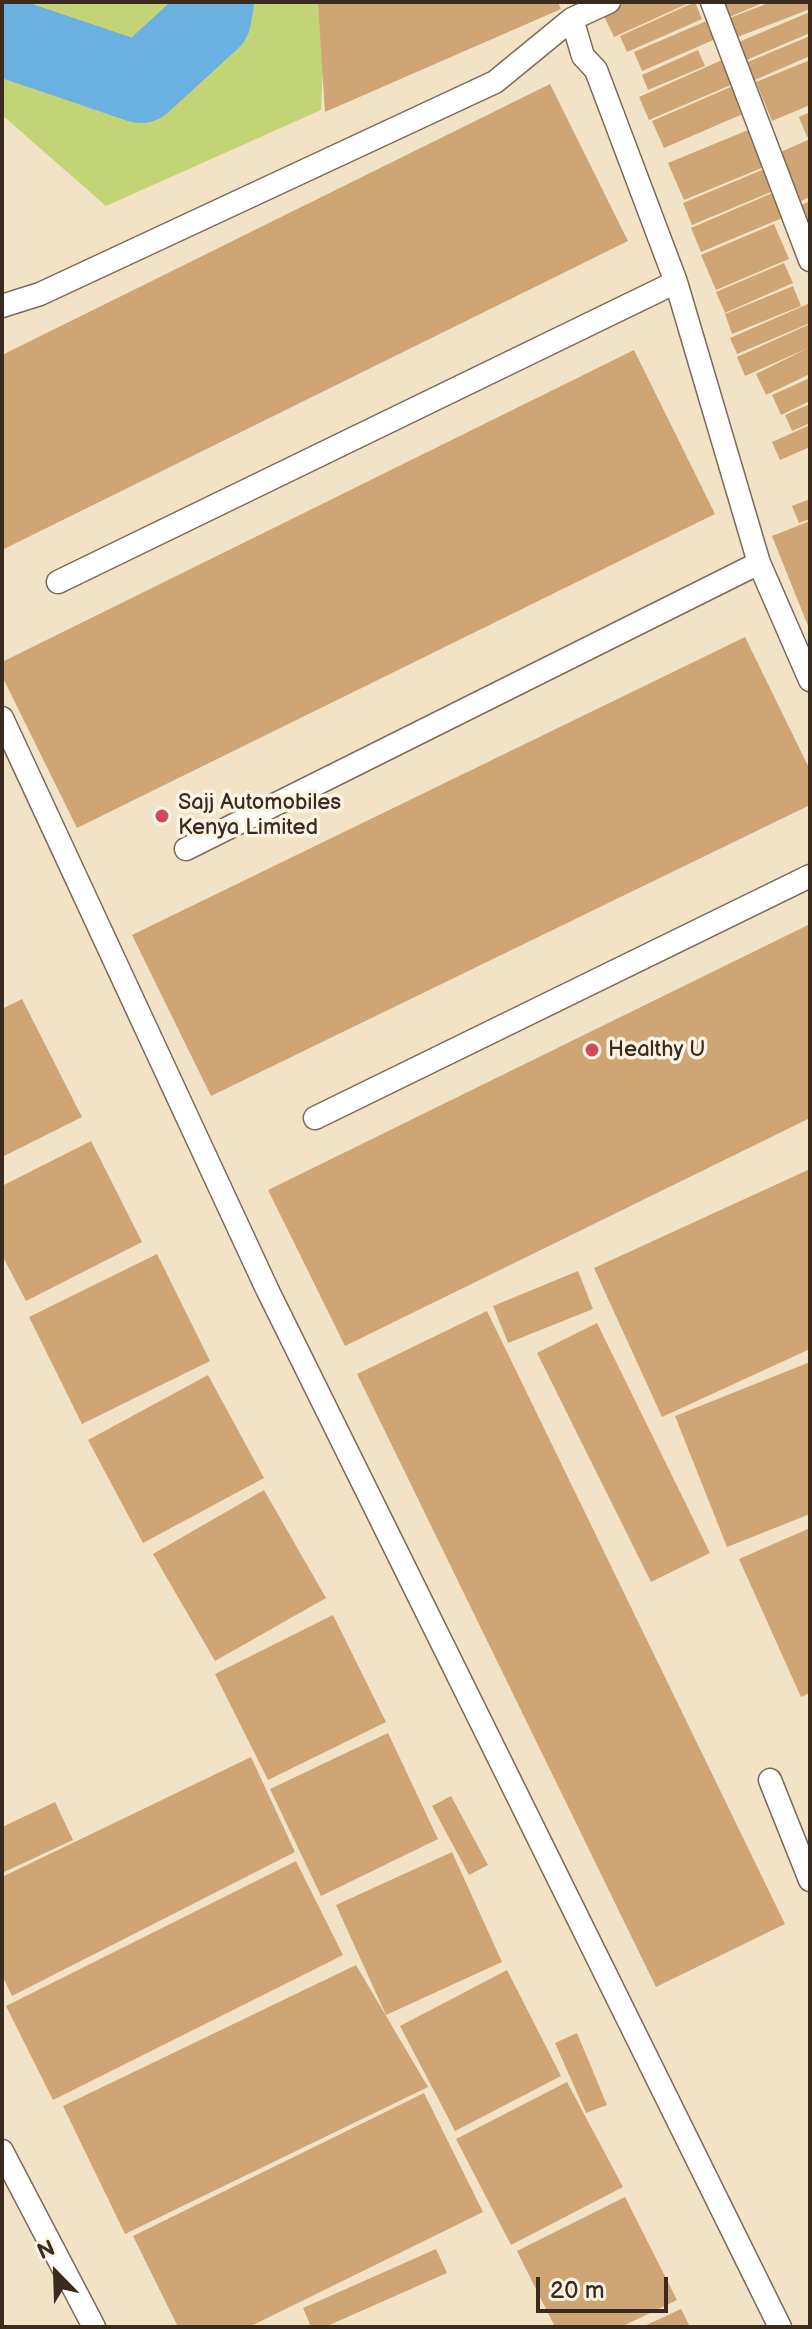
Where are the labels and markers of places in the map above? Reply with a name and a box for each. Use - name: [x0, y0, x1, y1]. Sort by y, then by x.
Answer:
- place label: Sajj Automobiles Kenya Limited: [178, 790, 341, 842]
- marker: Sajj Automobiles Kenya Limited: [153, 807, 171, 825]
- place label: Healthy U: [608, 1037, 705, 1063]
- marker: Healthy U: [583, 1041, 601, 1059]

